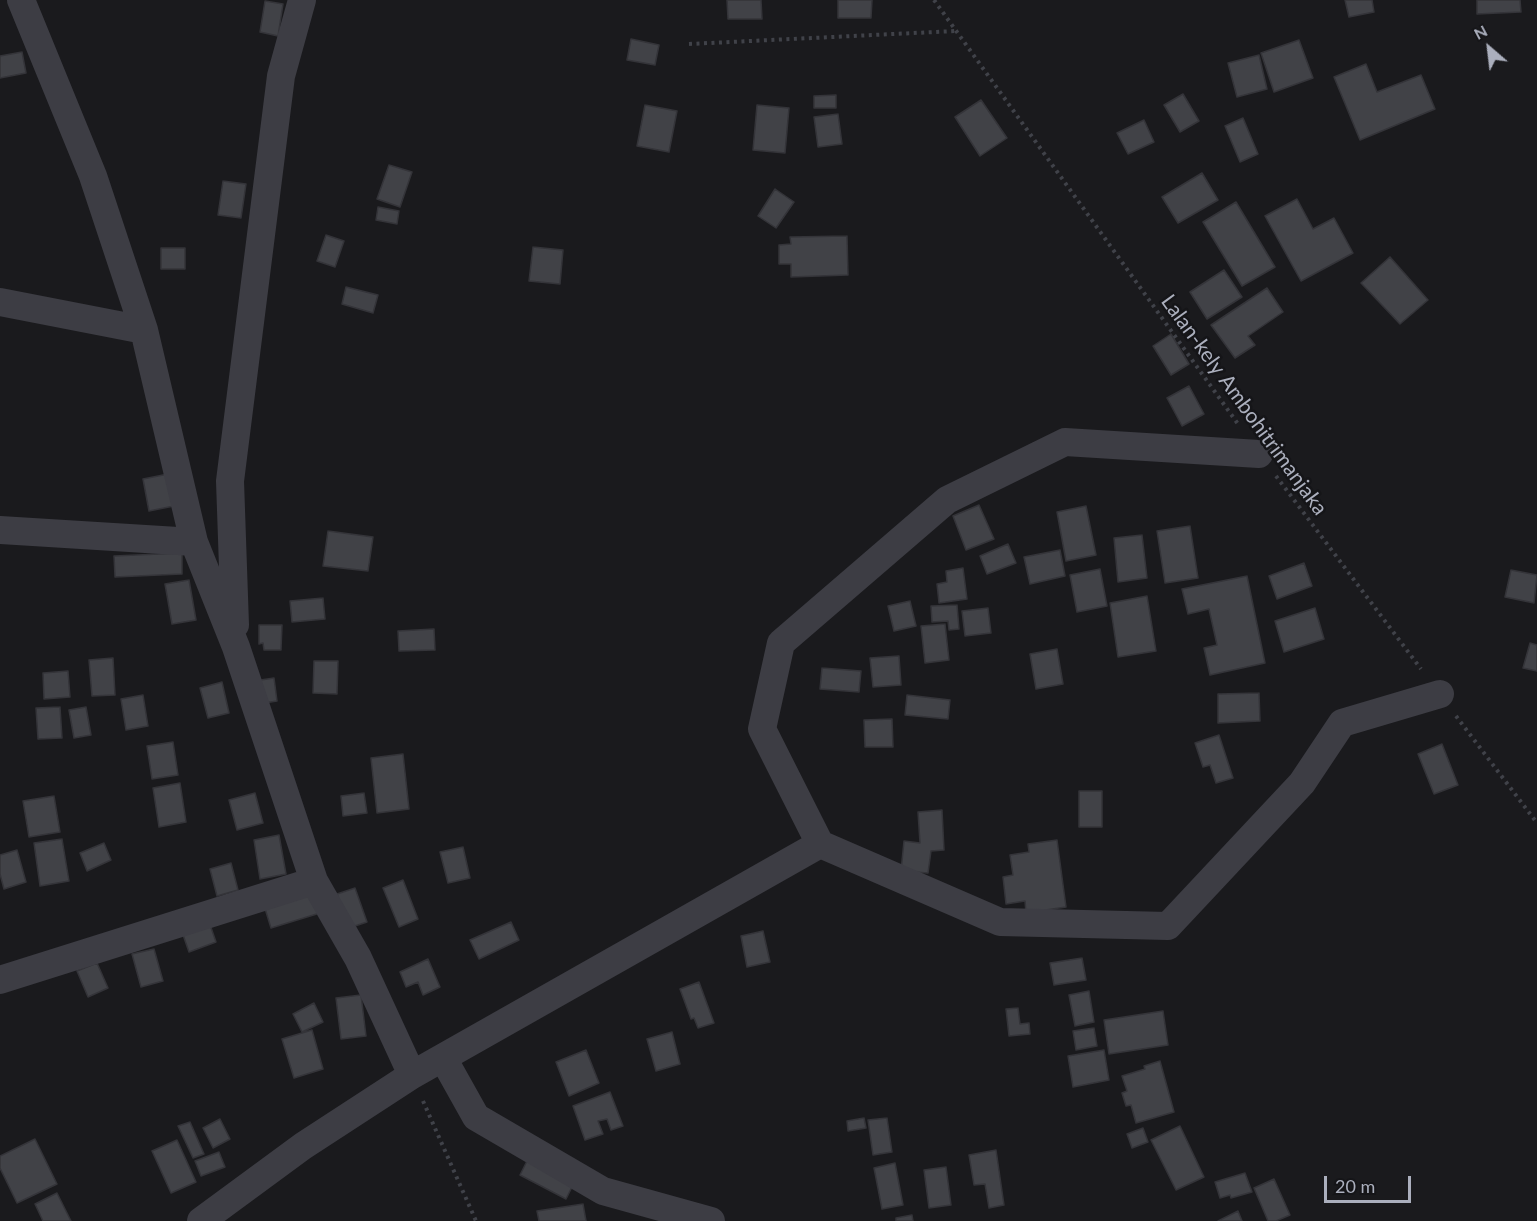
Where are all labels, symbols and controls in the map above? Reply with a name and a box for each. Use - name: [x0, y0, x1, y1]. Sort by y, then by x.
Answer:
- north arrow: [1459, 18, 1519, 78]
- text: N: [1470, 20, 1490, 43]
- street label: Lalan-kely Ambohitrimanjaka: [1155, 290, 1333, 520]
- scale bar: [1327, 1164, 1414, 1202]
- text: 20 m: [1335, 1175, 1375, 1197]

